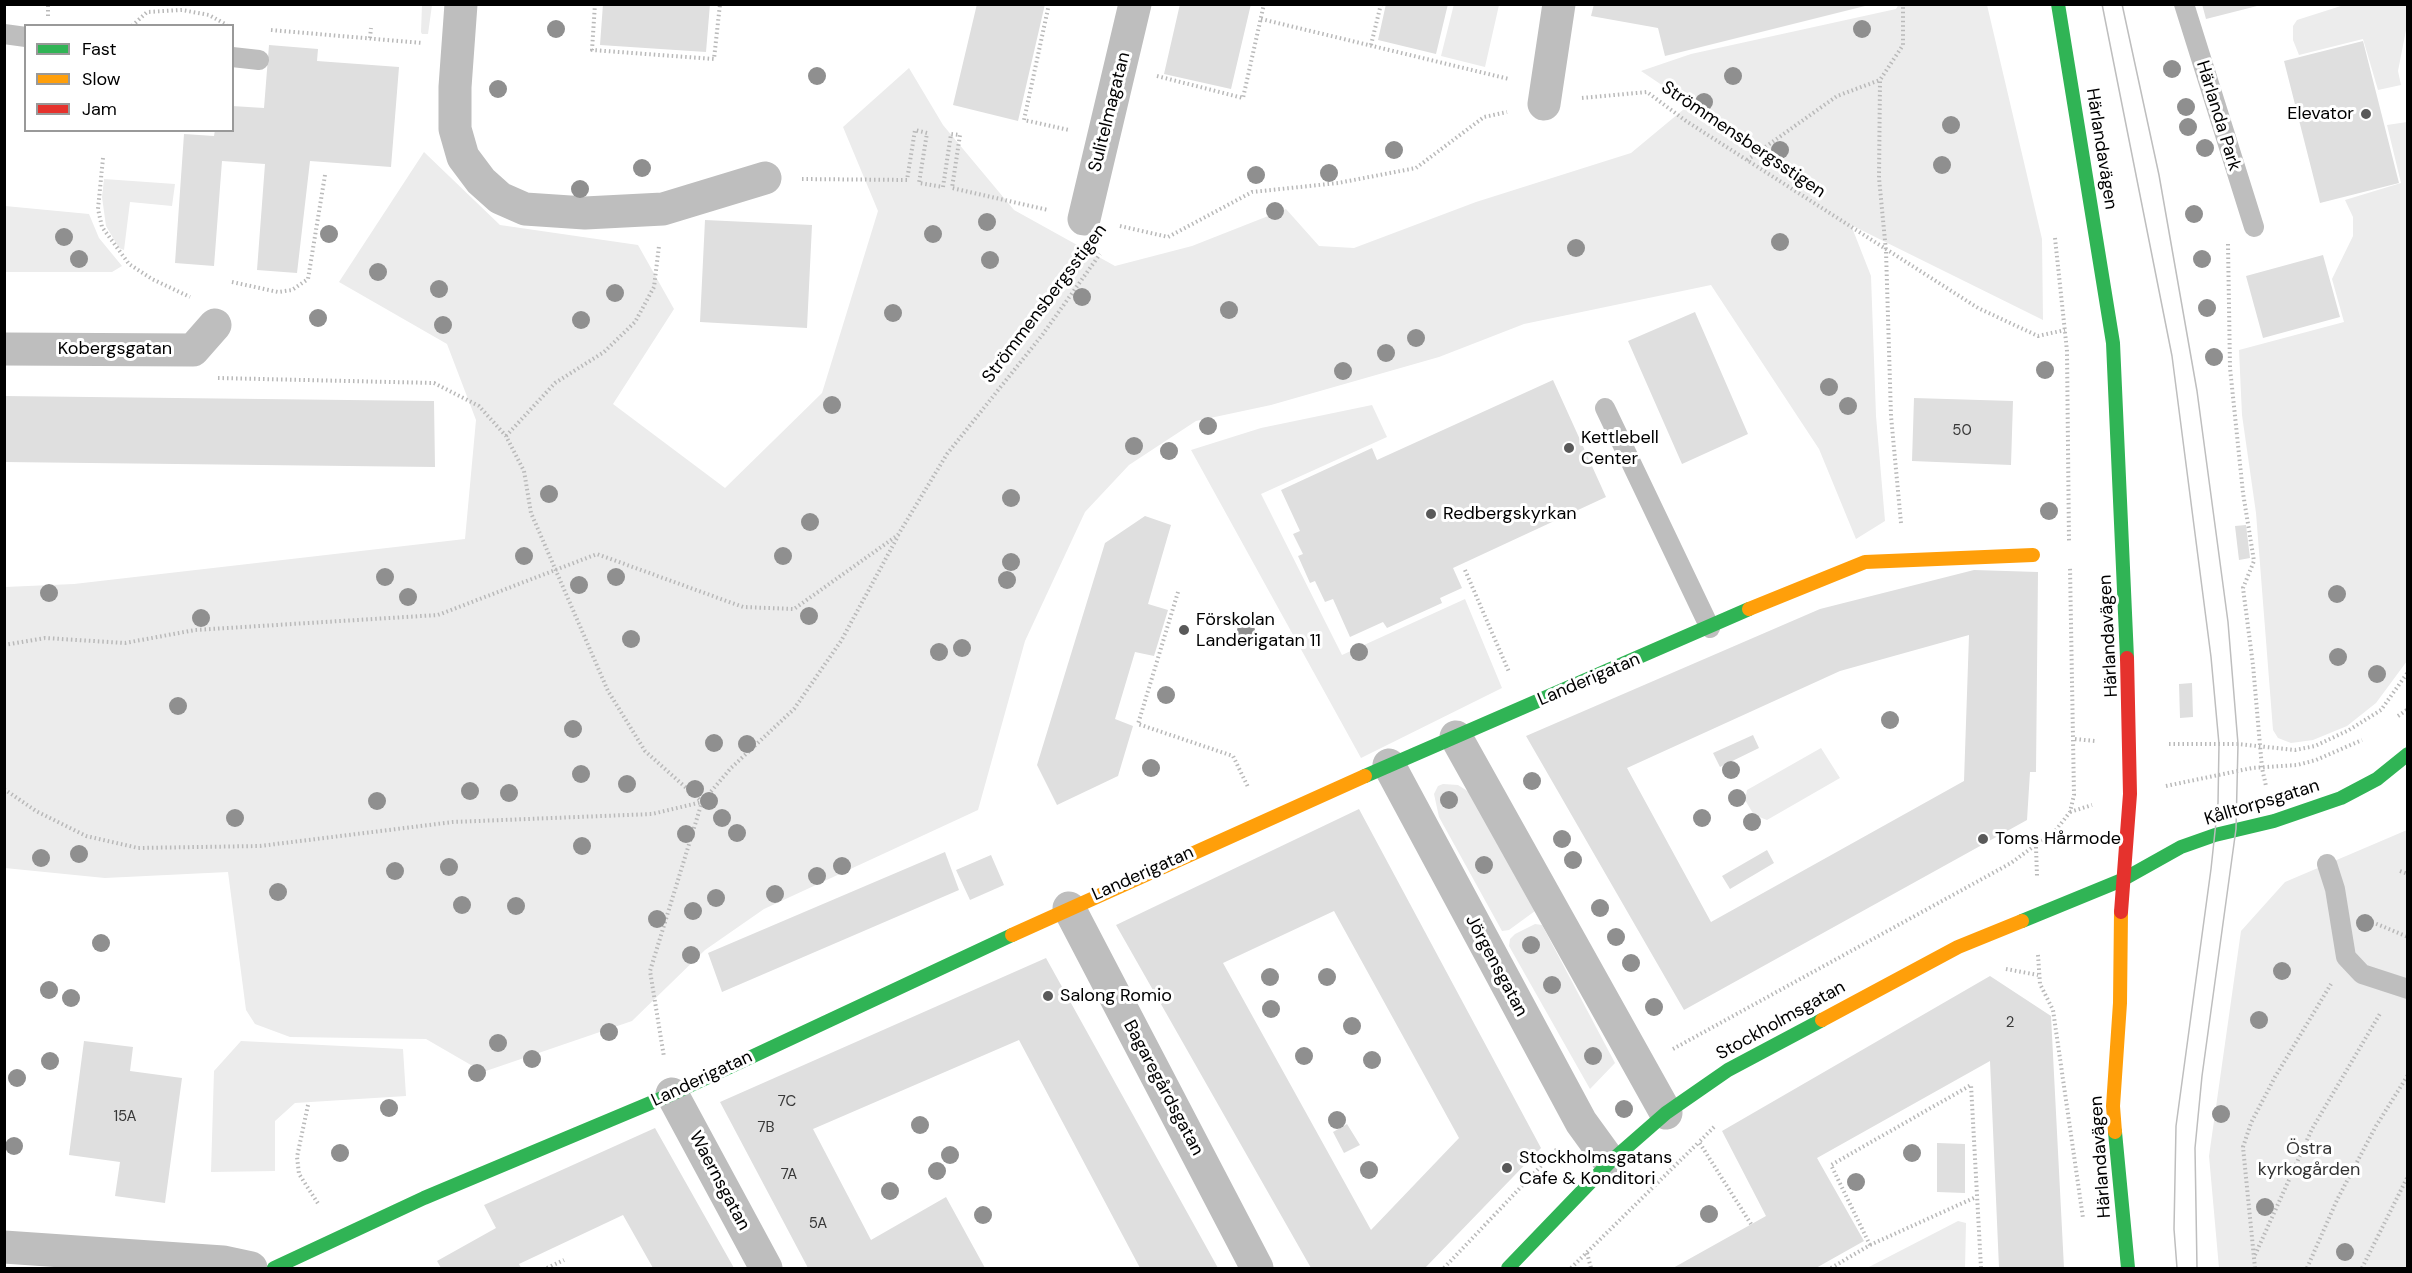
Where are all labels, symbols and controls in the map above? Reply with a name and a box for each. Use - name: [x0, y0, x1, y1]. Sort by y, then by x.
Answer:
- legend: [24, 24, 234, 132]
- text: Fast: [82, 37, 117, 61]
- street label: Sulitelmagatan: [1085, 50, 1135, 174]
- street label: Härlanda Park: [2191, 58, 2245, 174]
- text: Slow: [82, 67, 121, 91]
- street label: Strömmensbergsstigen: [1657, 77, 1829, 203]
- street label: Härlandavägen: [2081, 87, 2121, 211]
- text: Jam: [82, 97, 117, 121]
- place label: Elevator: [2287, 103, 2354, 125]
- marker: Elevator: [2359, 107, 2373, 121]
- street label: Strömmensbergsstigen: [978, 220, 1112, 388]
- street label: Kobergsgatan: [58, 338, 172, 360]
- house number: 50: [1952, 422, 1972, 440]
- place label: Kettlebell Center: [1581, 427, 1659, 470]
- marker: Kettlebell Center: [1562, 441, 1576, 455]
- place label: Redbergskyrkan: [1443, 503, 1577, 525]
- marker: Redbergskyrkan: [1424, 507, 1438, 521]
- street label: Härlandavägen: [2095, 574, 2123, 698]
- place label: Förskolan Landerigatan 11: [1196, 609, 1321, 652]
- marker: Förskolan Landerigatan 11: [1177, 623, 1191, 637]
- street label: Landerigatan: [1535, 649, 1643, 711]
- street label: Kålltorpsgatan: [2202, 775, 2322, 831]
- place label: Toms Hårmode: [1995, 828, 2121, 850]
- marker: Toms Hårmode: [1976, 832, 1990, 846]
- street label: Landerigatan: [1089, 842, 1197, 906]
- street label: Jörgensgatan: [1460, 911, 1532, 1021]
- street label: Stockholmsgatan: [1713, 977, 1849, 1065]
- place label: Salong Romio: [1060, 985, 1172, 1007]
- marker: Salong Romio: [1041, 989, 1055, 1003]
- house number: 2: [2006, 1014, 2014, 1032]
- street label: Bagaregårdsgatan: [1118, 1017, 1208, 1159]
- street label: Landerigatan: [648, 1046, 756, 1112]
- house number: 7C: [778, 1093, 796, 1111]
- street label: Härlandavägen: [2086, 1095, 2116, 1219]
- house number: 15A: [113, 1108, 137, 1126]
- house number: 7B: [757, 1119, 775, 1137]
- street label: Waernsgatan: [684, 1128, 754, 1234]
- park label: Östra kyrkogården: [2258, 1138, 2360, 1180]
- place label: Stockholmsgatans Cafe & Konditori: [1519, 1147, 1672, 1190]
- marker: Stockholmsgatans Cafe & Konditori: [1500, 1161, 1514, 1175]
- house number: 7A: [781, 1166, 797, 1184]
- house number: 5A: [809, 1215, 827, 1233]

